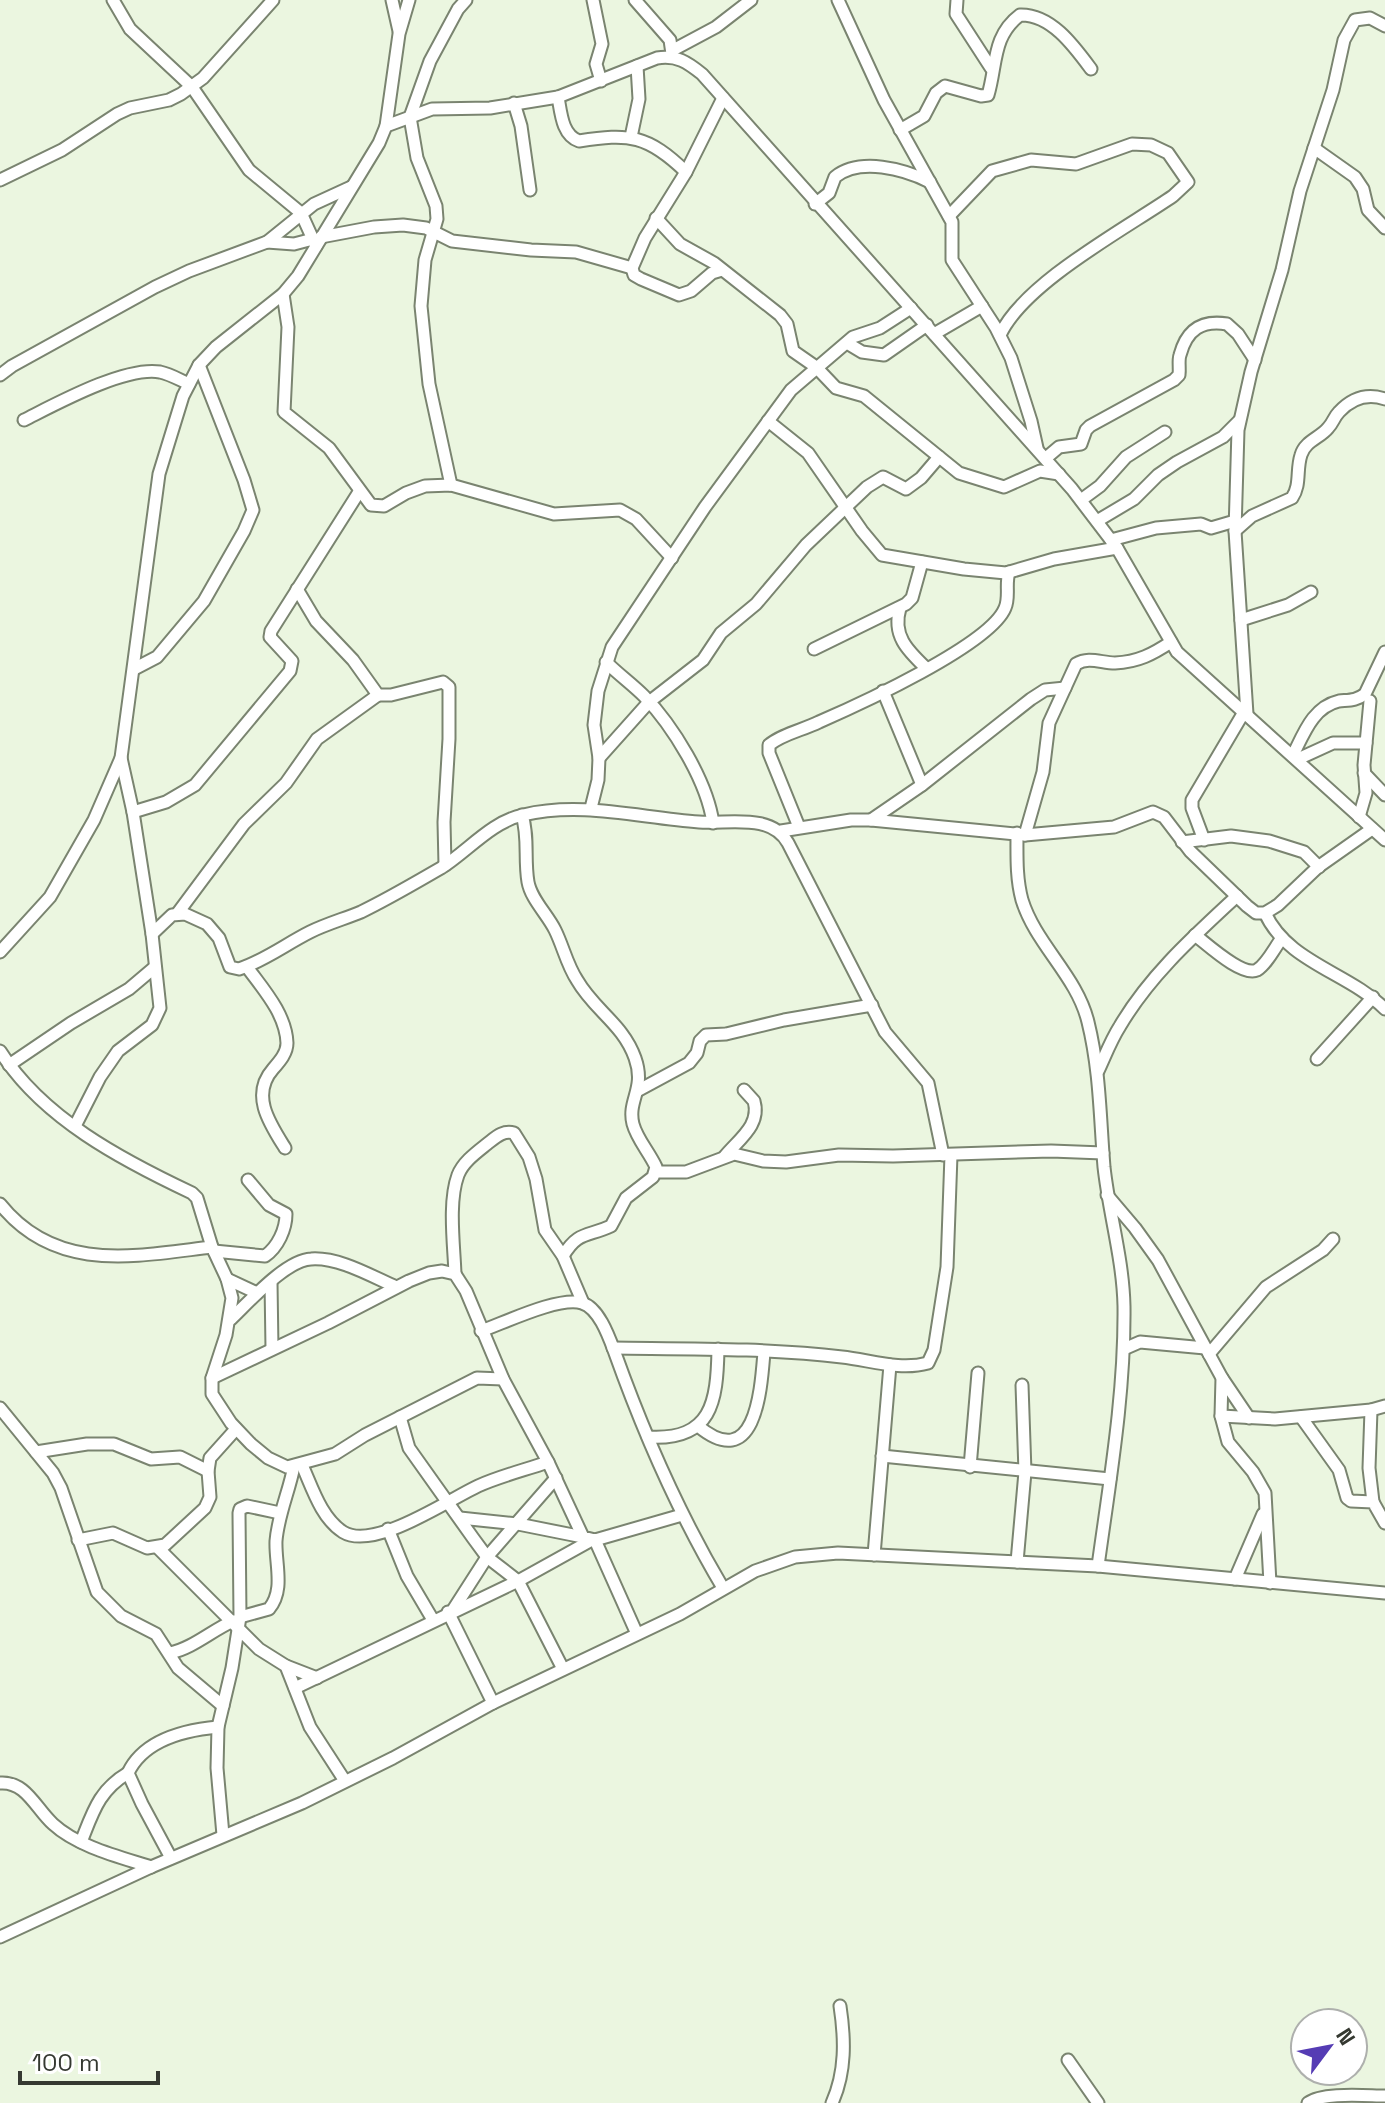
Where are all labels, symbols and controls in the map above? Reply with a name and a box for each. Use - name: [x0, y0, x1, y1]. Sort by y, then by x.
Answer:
- north arrow: [1289, 2007, 1369, 2087]
- text: N: [1330, 2023, 1362, 2050]
- scale bar: [20, 2035, 158, 2085]
- text: 100 m: [32, 2047, 100, 2078]

